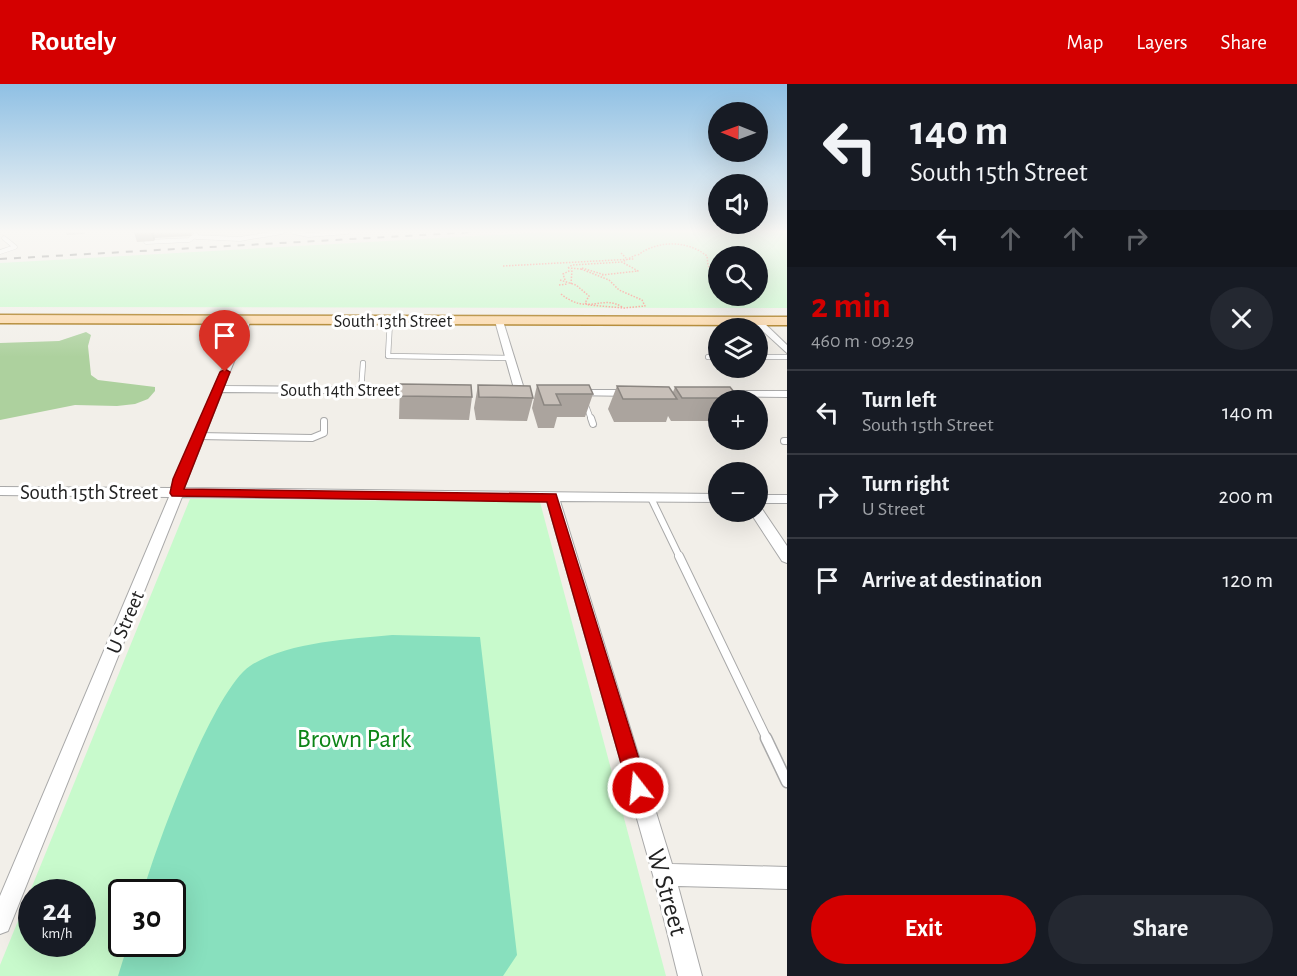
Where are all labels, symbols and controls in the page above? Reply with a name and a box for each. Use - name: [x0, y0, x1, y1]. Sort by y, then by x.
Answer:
- text: Routely: [30, 28, 116, 56]
- text: Map: [1067, 32, 1103, 53]
- text: Layers: [1136, 32, 1187, 53]
- text: Share: [1220, 32, 1267, 53]
- north arrow: [708, 102, 768, 162]
- map controls: [708, 102, 768, 522]
- icon: left: [811, 108, 889, 186]
- text: 140 m: [910, 110, 1008, 152]
- text: South 15th Street: [910, 159, 1088, 186]
- button: sound: [708, 174, 768, 234]
- icon: left: [931, 222, 964, 255]
- icon: ahead: [994, 222, 1027, 255]
- icon: ahead: [1057, 222, 1090, 255]
- icon: right: [1120, 222, 1153, 255]
- button: search: [708, 246, 768, 306]
- button: close: [1210, 287, 1273, 350]
- text: 2 min: [811, 288, 891, 324]
- pin: [199, 310, 250, 372]
- street label: South 13th Street: [334, 313, 452, 331]
- button: layers: [708, 318, 768, 378]
- icon: arrive: [208, 319, 241, 352]
- text: 460 m · 09:29: [811, 331, 914, 351]
- street label: South 14th Street: [280, 382, 400, 400]
- text: Turn left: [862, 389, 936, 411]
- button: +: [708, 390, 768, 450]
- icon: left: [811, 396, 844, 429]
- text: 140 m: [1222, 401, 1273, 423]
- text: South 15th Street: [862, 415, 994, 435]
- button: −: [708, 462, 768, 522]
- text: Turn right: [862, 473, 949, 495]
- icon: right: [811, 480, 844, 513]
- street label: South 15th Street: [20, 482, 158, 503]
- text: 200 m: [1219, 485, 1273, 507]
- text: U Street: [862, 499, 925, 519]
- icon: arrive: [811, 564, 844, 597]
- text: Arrive at destination: [862, 569, 1042, 591]
- text: 120 m: [1223, 569, 1273, 591]
- street label: U Street: [103, 587, 148, 657]
- park label: Brown Park: [297, 726, 411, 752]
- position arrow: [606, 756, 670, 820]
- street label: W Street: [642, 846, 692, 938]
- speed limit sign: 30: [108, 879, 186, 957]
- button: Exit: [811, 895, 1036, 964]
- button: Share: [1048, 895, 1273, 964]
- text: 24: [42, 896, 72, 926]
- text: km/h: [42, 926, 72, 941]

